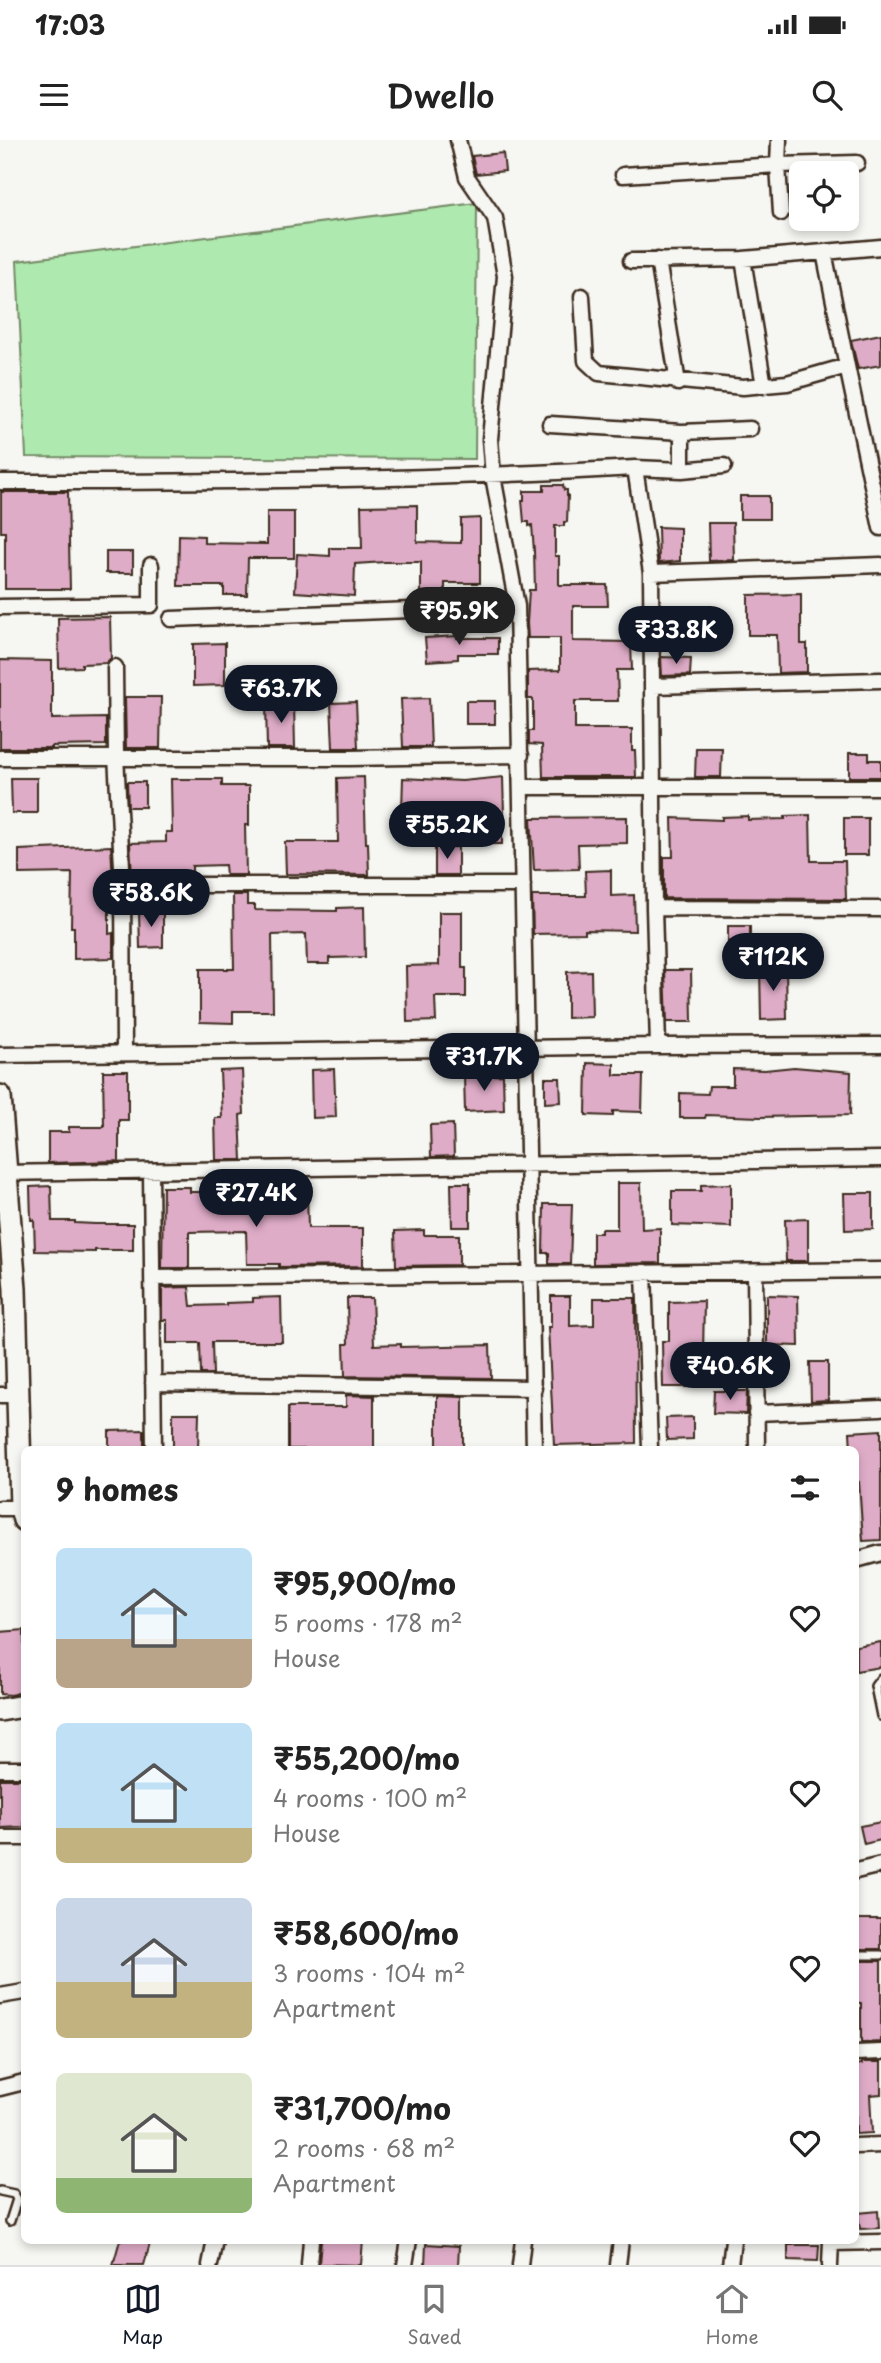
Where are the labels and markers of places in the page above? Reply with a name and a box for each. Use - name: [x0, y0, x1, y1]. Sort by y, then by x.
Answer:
- pin: ₹95.9K: [402, 588, 516, 647]
- pin: ₹33.8K: [619, 606, 733, 666]
- pin: ₹63.7K: [224, 666, 338, 725]
- pin: ₹55.2K: [390, 802, 504, 861]
- pin: ₹58.6K: [94, 870, 208, 929]
- pin: ₹112K: [724, 934, 822, 993]
- pin: ₹31.7K: [427, 1034, 541, 1093]
- pin: ₹27.4K: [199, 1170, 313, 1229]
- pin: ₹40.6K: [673, 1342, 787, 1402]

